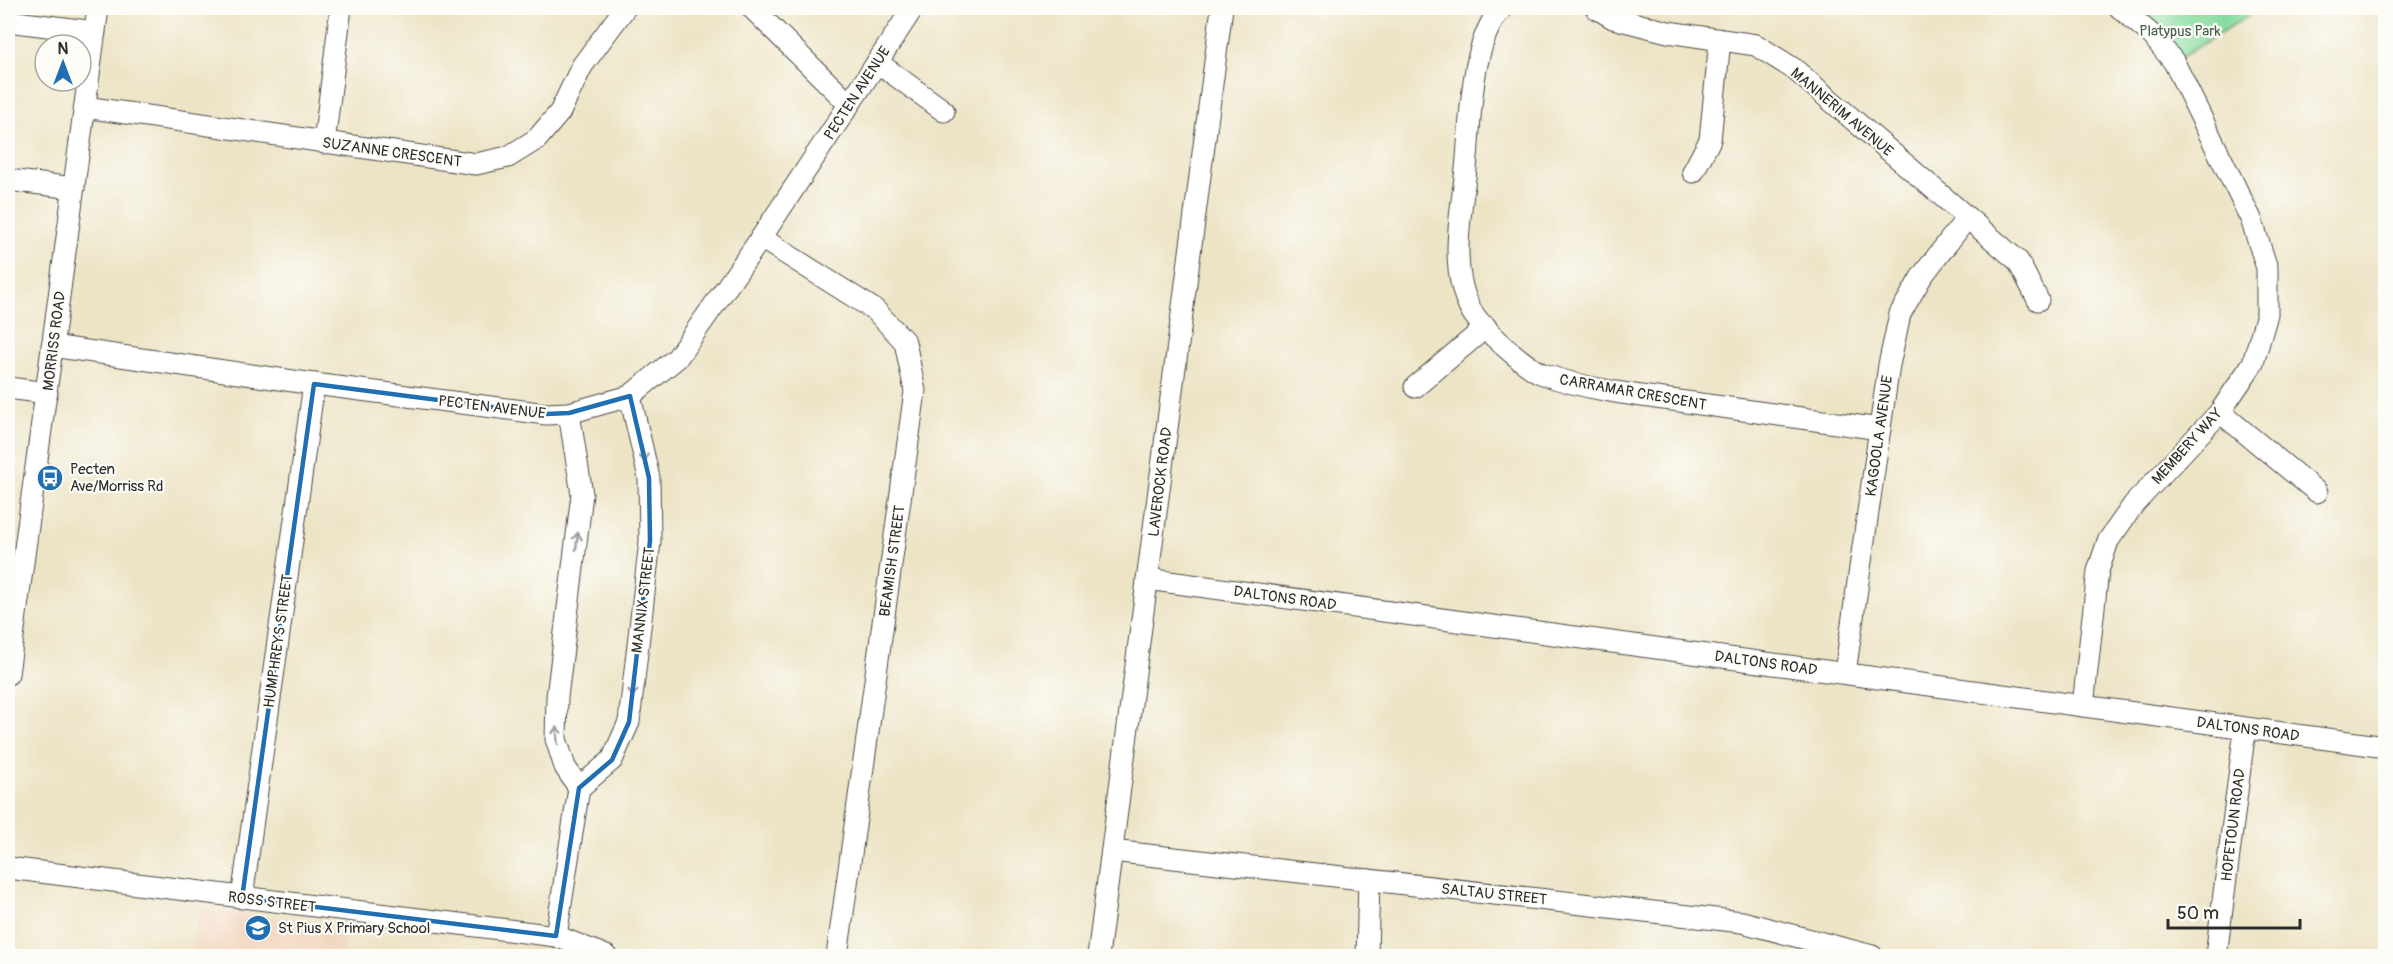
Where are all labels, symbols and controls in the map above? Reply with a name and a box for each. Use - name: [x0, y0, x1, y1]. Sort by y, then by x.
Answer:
- park label: Platypus Park: [2139, 22, 2222, 41]
- north arrow: [33, 33, 93, 93]
- text: N: [58, 39, 69, 59]
- street label: PECTEN AVENUE: [820, 43, 895, 144]
- street label: MANNERIM AVENUE: [1786, 64, 1897, 161]
- street label: SUZANNE CRESCENT: [321, 133, 463, 172]
- street label: MORRISS ROAD: [39, 290, 70, 392]
- street label: CARRAMAR CRESCENT: [1558, 370, 1708, 415]
- street label: KAGOOLA AVENUE: [1862, 374, 1897, 498]
- street label: PECTEN AVENUE: [437, 391, 547, 424]
- street label: MEMBERY WAY: [2148, 404, 2227, 489]
- street label: LAVEROCK ROAD: [1144, 426, 1177, 538]
- one-way arrow: [638, 443, 649, 462]
- place label: Pecten Ave/Morriss Rd: [70, 460, 163, 496]
- bus stop icon: Pecten Ave/Morriss Rd: [35, 463, 65, 493]
- street label: BEAMISH STREET: [875, 504, 910, 618]
- one-way arrow: [571, 532, 582, 552]
- street label: MANNIX STREET: [628, 546, 659, 654]
- street label: HUMPHREYS STREET: [260, 573, 297, 709]
- street label: DALTONS ROAD: [1232, 582, 1338, 615]
- street label: DALTONS ROAD: [1713, 647, 1819, 680]
- one-way arrow: [627, 678, 638, 698]
- street label: DALTONS ROAD: [2195, 713, 2301, 746]
- one-way arrow: [551, 726, 562, 745]
- street label: HOPETOUN ROAD: [2217, 768, 2250, 883]
- street label: SALTAU STREET: [1440, 879, 1548, 909]
- street label: ROSS STREET: [227, 888, 317, 917]
- scale bar: [2168, 892, 2300, 930]
- text: 50 m: [2177, 902, 2219, 925]
- school or university icon: St Pius X Primary School: [243, 913, 273, 943]
- place label: St Pius X Primary School: [278, 919, 430, 938]

